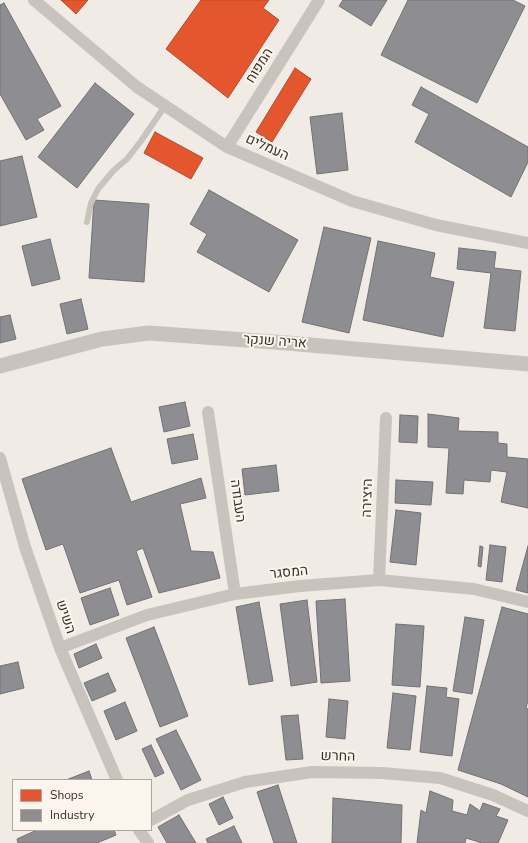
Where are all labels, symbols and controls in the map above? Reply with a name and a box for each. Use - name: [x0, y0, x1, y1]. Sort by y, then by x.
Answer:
- street label: המפוח: [243, 45, 277, 87]
- street label: העמלים: [243, 131, 291, 165]
- street label: אריה שנקר: [243, 331, 307, 353]
- street label: העבודה: [226, 478, 248, 524]
- street label: היצירה: [359, 478, 377, 518]
- street label: המסגר: [269, 563, 309, 583]
- street label: השיש: [51, 598, 79, 636]
- street label: החרש: [320, 748, 356, 766]
- legend: [12, 779, 152, 831]
- text: Shops: [50, 787, 84, 803]
- text: Industry: [50, 807, 94, 823]

